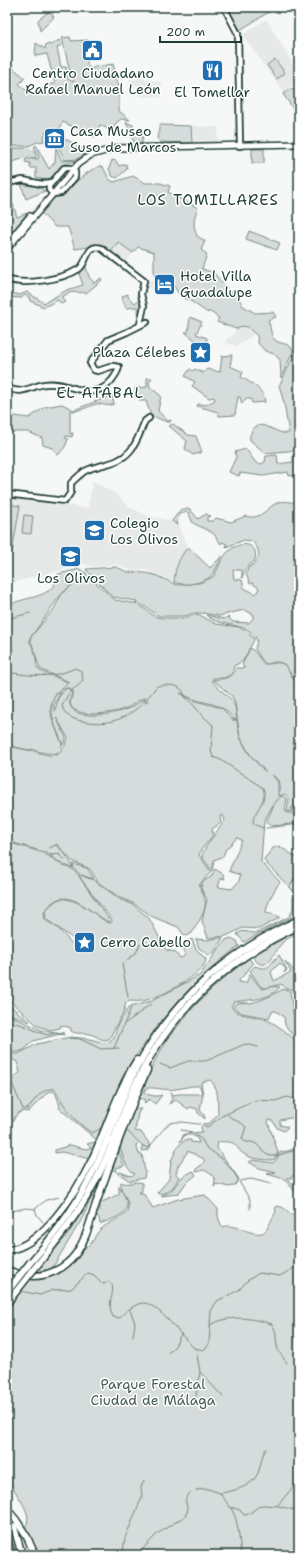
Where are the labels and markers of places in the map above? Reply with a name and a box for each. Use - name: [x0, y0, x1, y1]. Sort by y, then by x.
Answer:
- public building icon: Centro Ciudadano Rafael Manuel León: [80, 38, 106, 64]
- restaurant icon: El Tomellar: [199, 57, 225, 83]
- place label: Centro Ciudadano Rafael Manuel León: [25, 64, 161, 98]
- place label: El Tomellar: [174, 83, 250, 101]
- place label: Casa Museo Suso de Marcos: [70, 122, 177, 156]
- museum icon: Casa Museo Suso de Marcos: [42, 126, 68, 152]
- place label: Hotel Villa Guadalupe: [180, 267, 253, 301]
- hotel icon: Hotel Villa Guadalupe: [151, 271, 177, 297]
- place icon: Plaza Célebes: [188, 339, 214, 365]
- place label: Plaza Célebes: [93, 343, 186, 361]
- place label: Colegio Los Olivos: [110, 514, 178, 548]
- school or university icon: Colegio Los Olivos: [81, 518, 107, 544]
- school or university icon: Los Olivos: [58, 543, 84, 569]
- place label: Los Olivos: [37, 569, 105, 587]
- place icon: Cerro Cabello: [71, 929, 97, 955]
- place label: Cerro Cabello: [100, 933, 191, 951]

